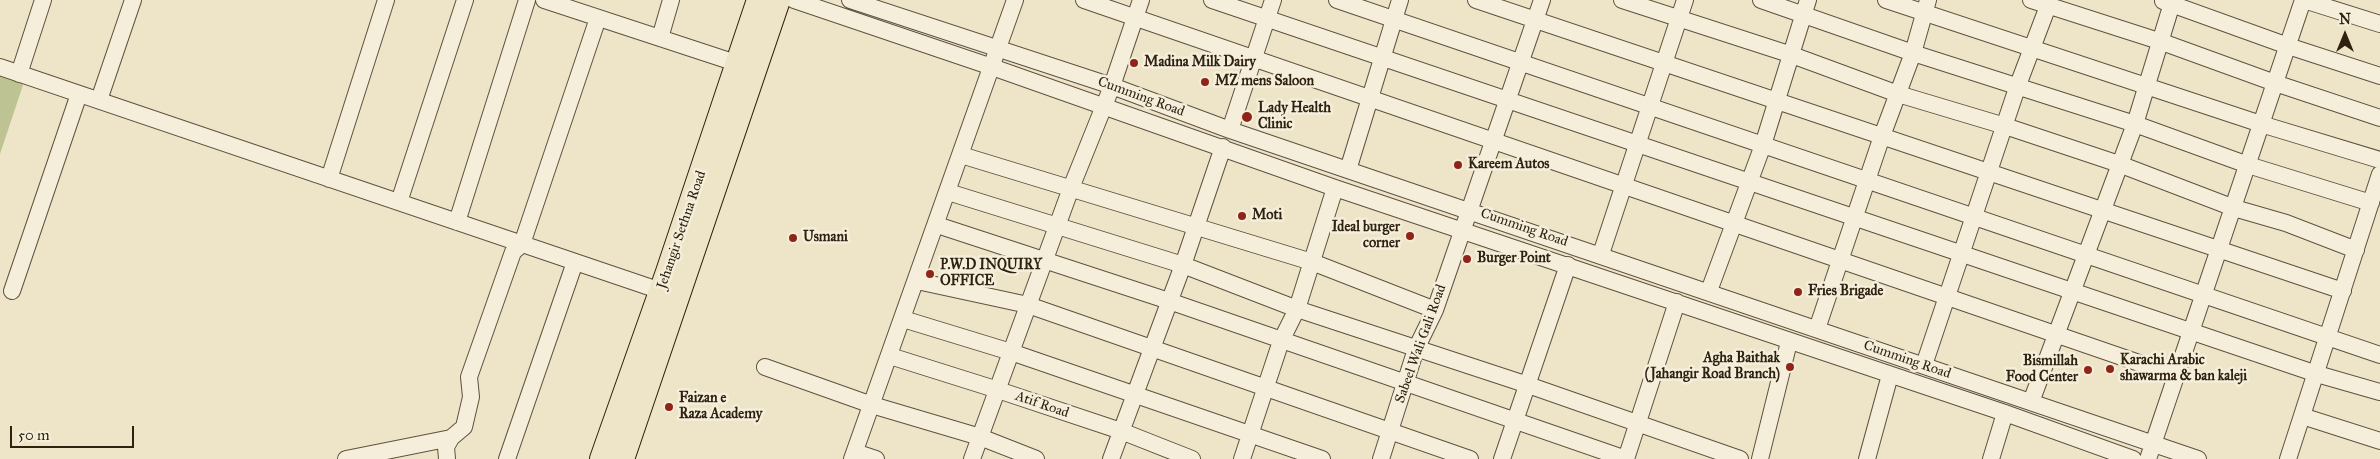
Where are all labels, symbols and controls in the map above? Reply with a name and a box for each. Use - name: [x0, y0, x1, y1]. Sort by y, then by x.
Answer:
- north arrow: [2320, 10, 2370, 60]
- text: N: [2339, 11, 2351, 28]
- place label: Madina Milk Dairy: [1144, 55, 1256, 71]
- marker: Madina Milk Dairy: [1128, 57, 1140, 69]
- street label: Cumming Road: [1095, 73, 1187, 121]
- place label: MZ mens Saloon: [1215, 74, 1314, 90]
- marker: MZ mens Saloon: [1199, 76, 1211, 88]
- place label: Lady Health Clinic: [1258, 101, 1331, 134]
- marker: Lady Health Clinic: [1240, 110, 1254, 124]
- place label: Kareem Autos: [1468, 157, 1549, 173]
- marker: Kareem Autos: [1452, 159, 1464, 171]
- street label: Jehangir Sethna Road: [654, 169, 710, 291]
- street label: Cumming Road: [1478, 205, 1570, 251]
- place label: Moti: [1252, 208, 1282, 224]
- marker: Moti: [1236, 210, 1248, 222]
- place label: Ideal burger corner: [1332, 220, 1400, 252]
- place label: Usmani: [803, 230, 848, 246]
- marker: Ideal burger corner: [1404, 230, 1416, 242]
- marker: Usmani: [787, 232, 799, 244]
- place label: Burger Point: [1477, 251, 1551, 267]
- marker: Burger Point: [1461, 253, 1473, 265]
- place label: P.W.D INQUIRY OFFICE: [940, 258, 1042, 290]
- marker: P.W.D INQUIRY OFFICE: [924, 268, 936, 280]
- street label: Sabeel Wali Gali Road: [1392, 282, 1450, 406]
- place label: Fries Brigade: [1808, 284, 1883, 300]
- marker: Fries Brigade: [1792, 286, 1804, 298]
- street label: Cumming Road: [1861, 337, 1953, 383]
- place label: Agha Baithak (Jahangir Road Branch): [1645, 351, 1780, 384]
- place label: Karachi Arabic shawarma & ban kaleji: [2120, 353, 2247, 386]
- place label: Bismillah Food Center: [2006, 354, 2078, 387]
- marker: Agha Baithak (Jahangir Road Branch): [1784, 361, 1796, 373]
- marker: Karachi Arabic shawarma & ban kaleji: [2104, 363, 2116, 375]
- marker: Bismillah Food Center: [2082, 364, 2094, 376]
- street label: Atif Road: [1013, 388, 1071, 422]
- place label: Faizan e Raza Academy: [679, 391, 762, 424]
- marker: Faizan e Raza Academy: [663, 401, 675, 413]
- scale bar: [12, 416, 136, 448]
- text: 50 m: [18, 426, 50, 444]

